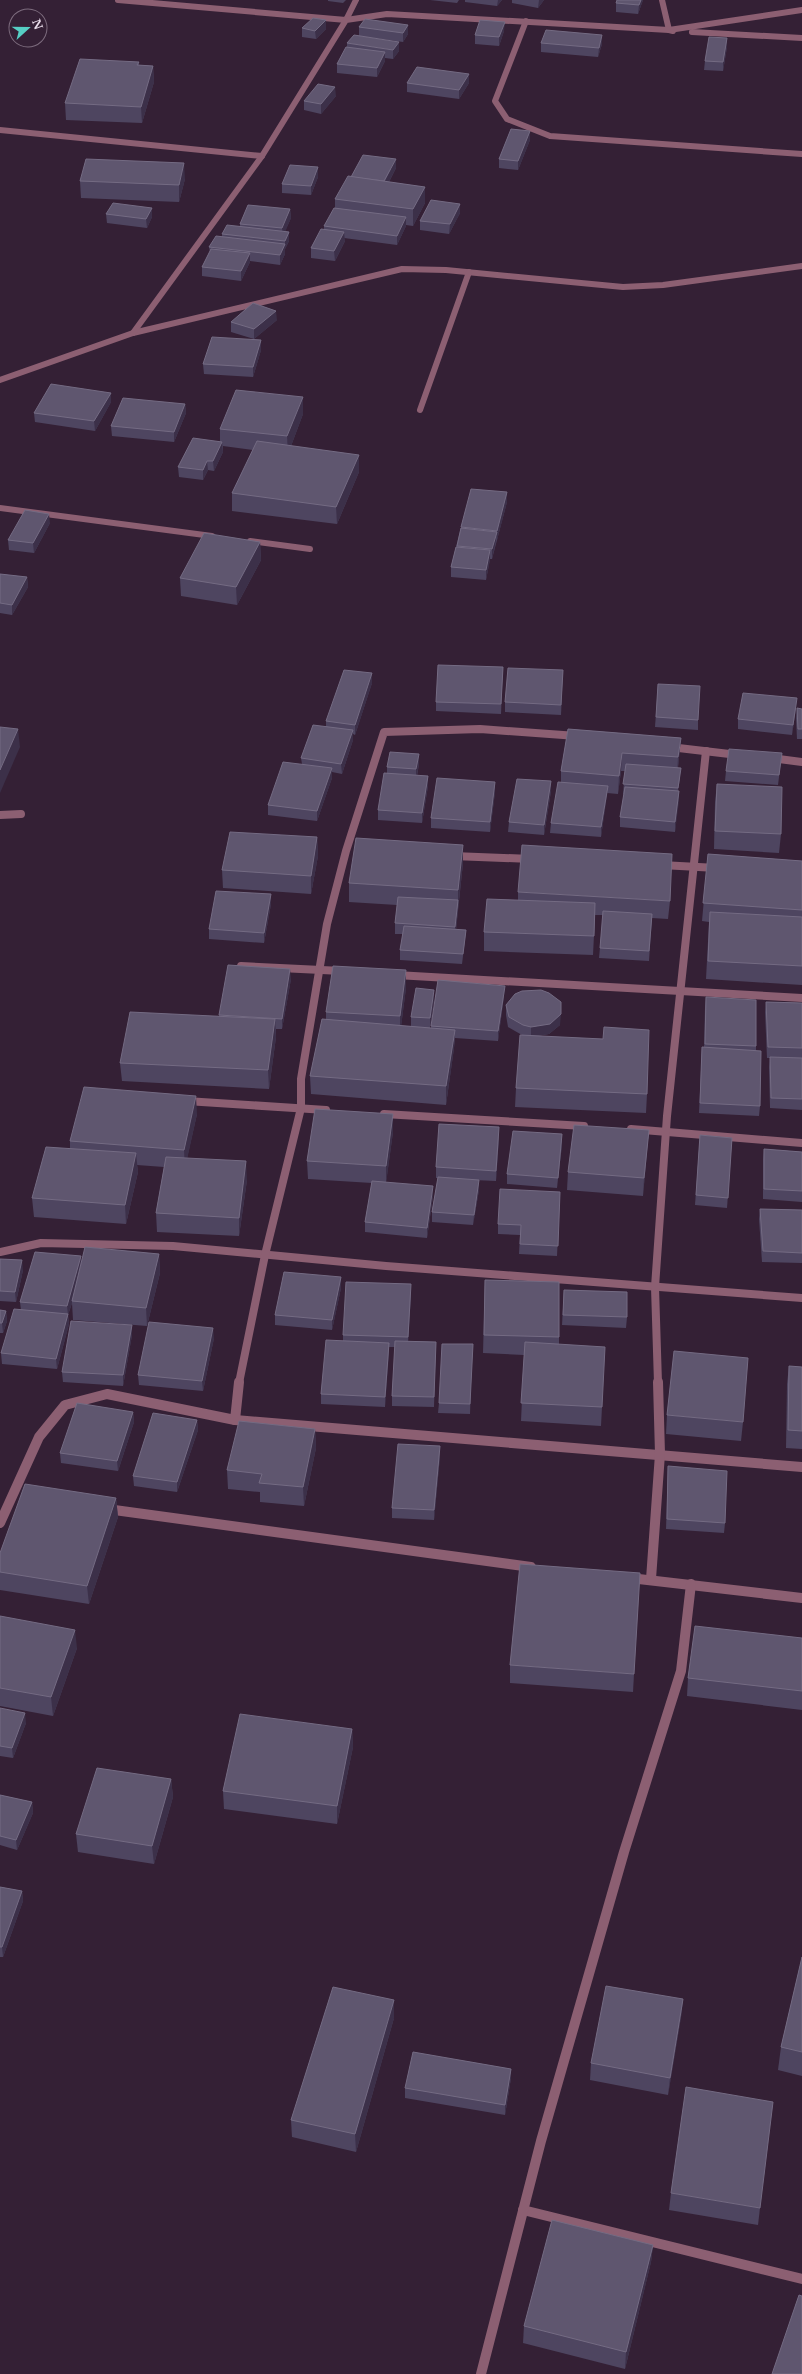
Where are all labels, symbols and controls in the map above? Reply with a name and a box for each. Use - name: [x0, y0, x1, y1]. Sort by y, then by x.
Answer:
- north arrow: [8, 8, 48, 48]
- text: N: [29, 17, 46, 32]

